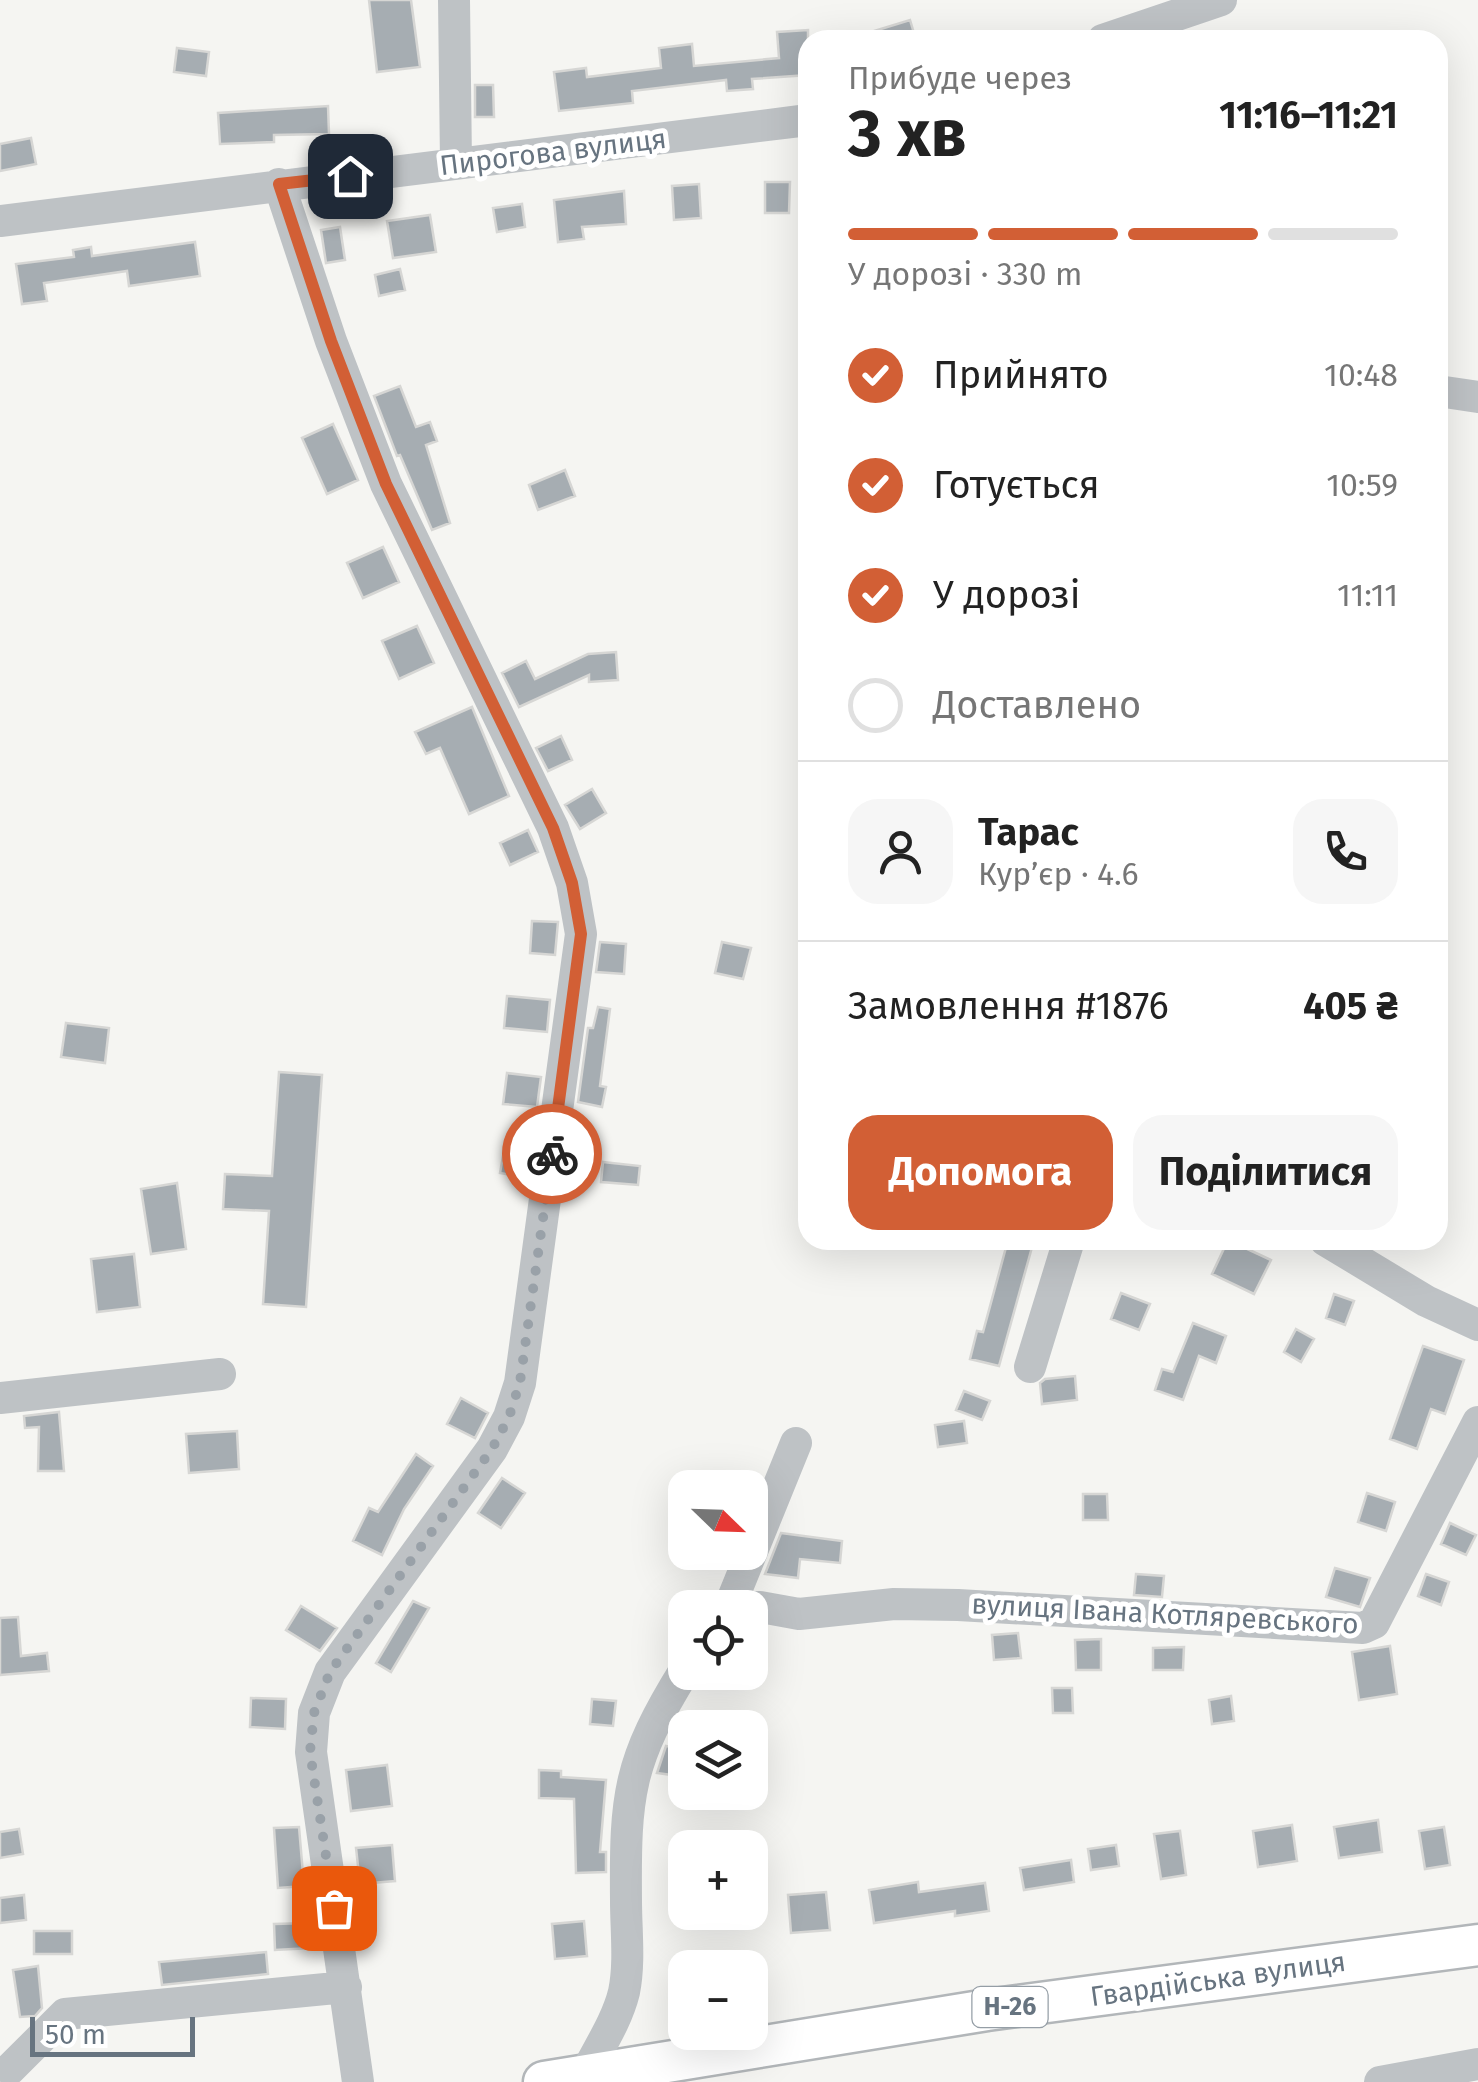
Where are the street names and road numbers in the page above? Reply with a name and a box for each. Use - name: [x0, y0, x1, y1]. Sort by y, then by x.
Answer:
- street label: Пирогова вулиця: [438, 122, 668, 182]
- street label: вулиця Івана Котляревського: [971, 1587, 1359, 1641]
- street label: Гвардійська вулиця: [1088, 1945, 1348, 2013]
- road number: Н-26: [972, 1987, 1048, 2027]

